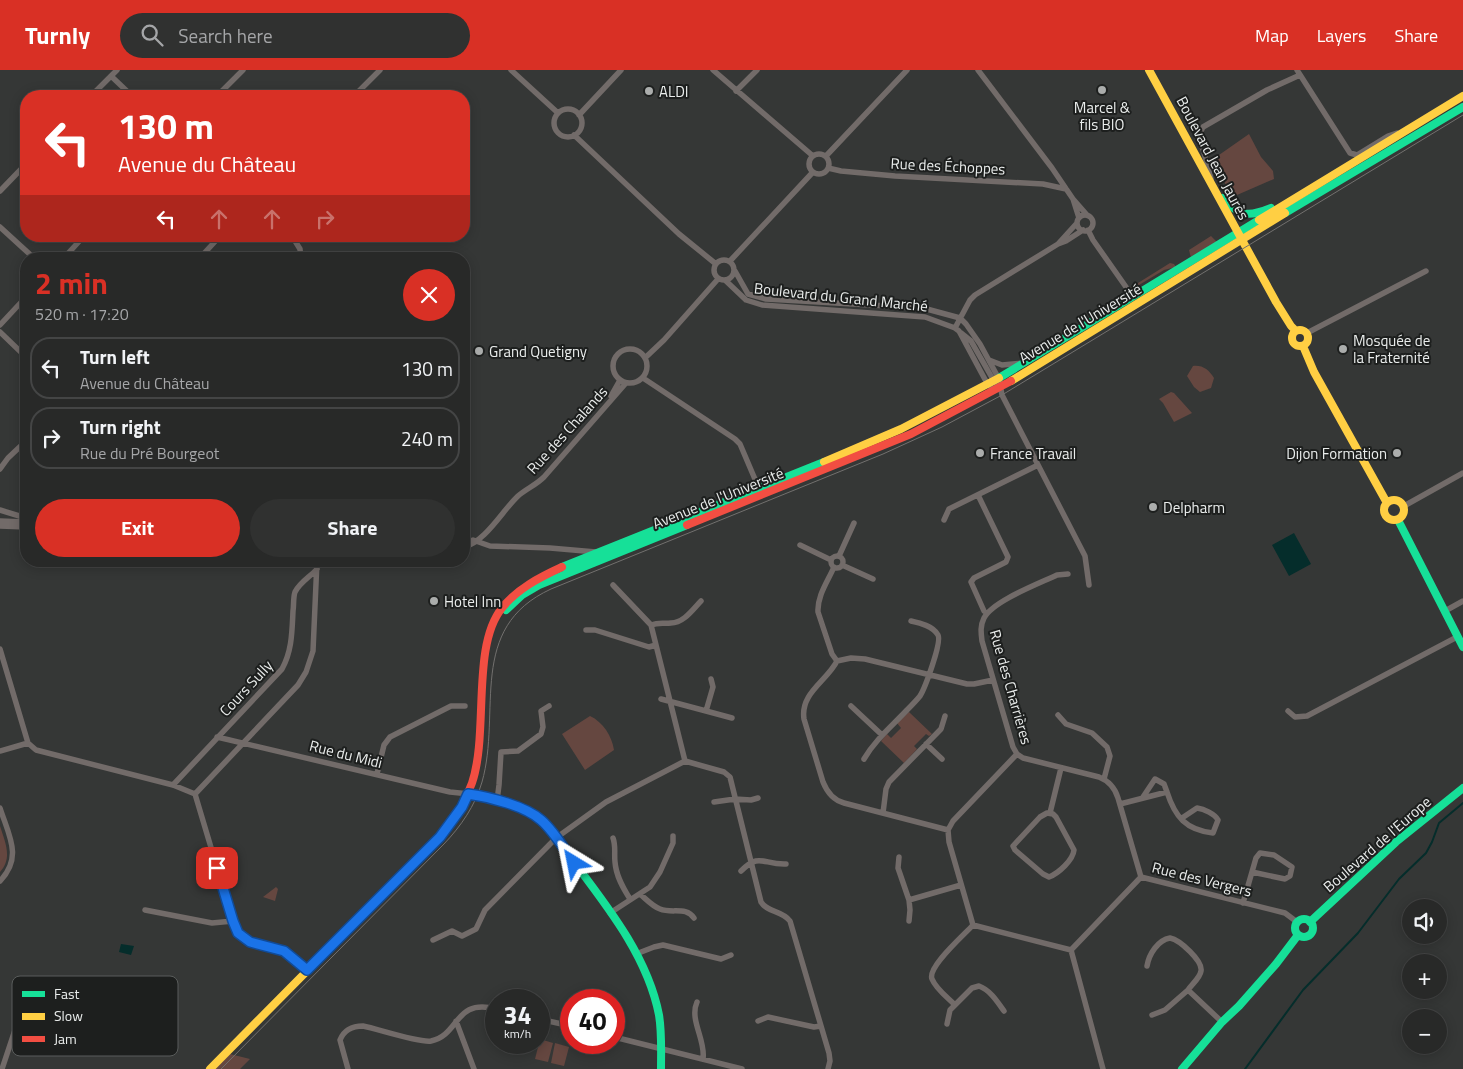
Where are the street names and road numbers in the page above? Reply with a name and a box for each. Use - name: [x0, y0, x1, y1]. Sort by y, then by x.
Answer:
- street label: Boulevard Jean Jaurès: [1171, 92, 1255, 224]
- street label: Rue des Échoppes: [890, 152, 1006, 180]
- street label: Boulevard du Grand Marché: [753, 276, 929, 318]
- street label: Avenue de l'Université: [1014, 277, 1146, 369]
- street label: Rue des Chalands: [521, 381, 613, 479]
- street label: Avenue de l'Université: [649, 461, 787, 535]
- street label: Rue des Charrières: [984, 627, 1038, 747]
- street label: Cours Sully: [214, 655, 278, 721]
- street label: Rue du Midi: [307, 734, 385, 774]
- street label: Boulevard de l'Europe: [1318, 790, 1436, 898]
- street label: Rue des Vergers: [1150, 855, 1254, 903]

